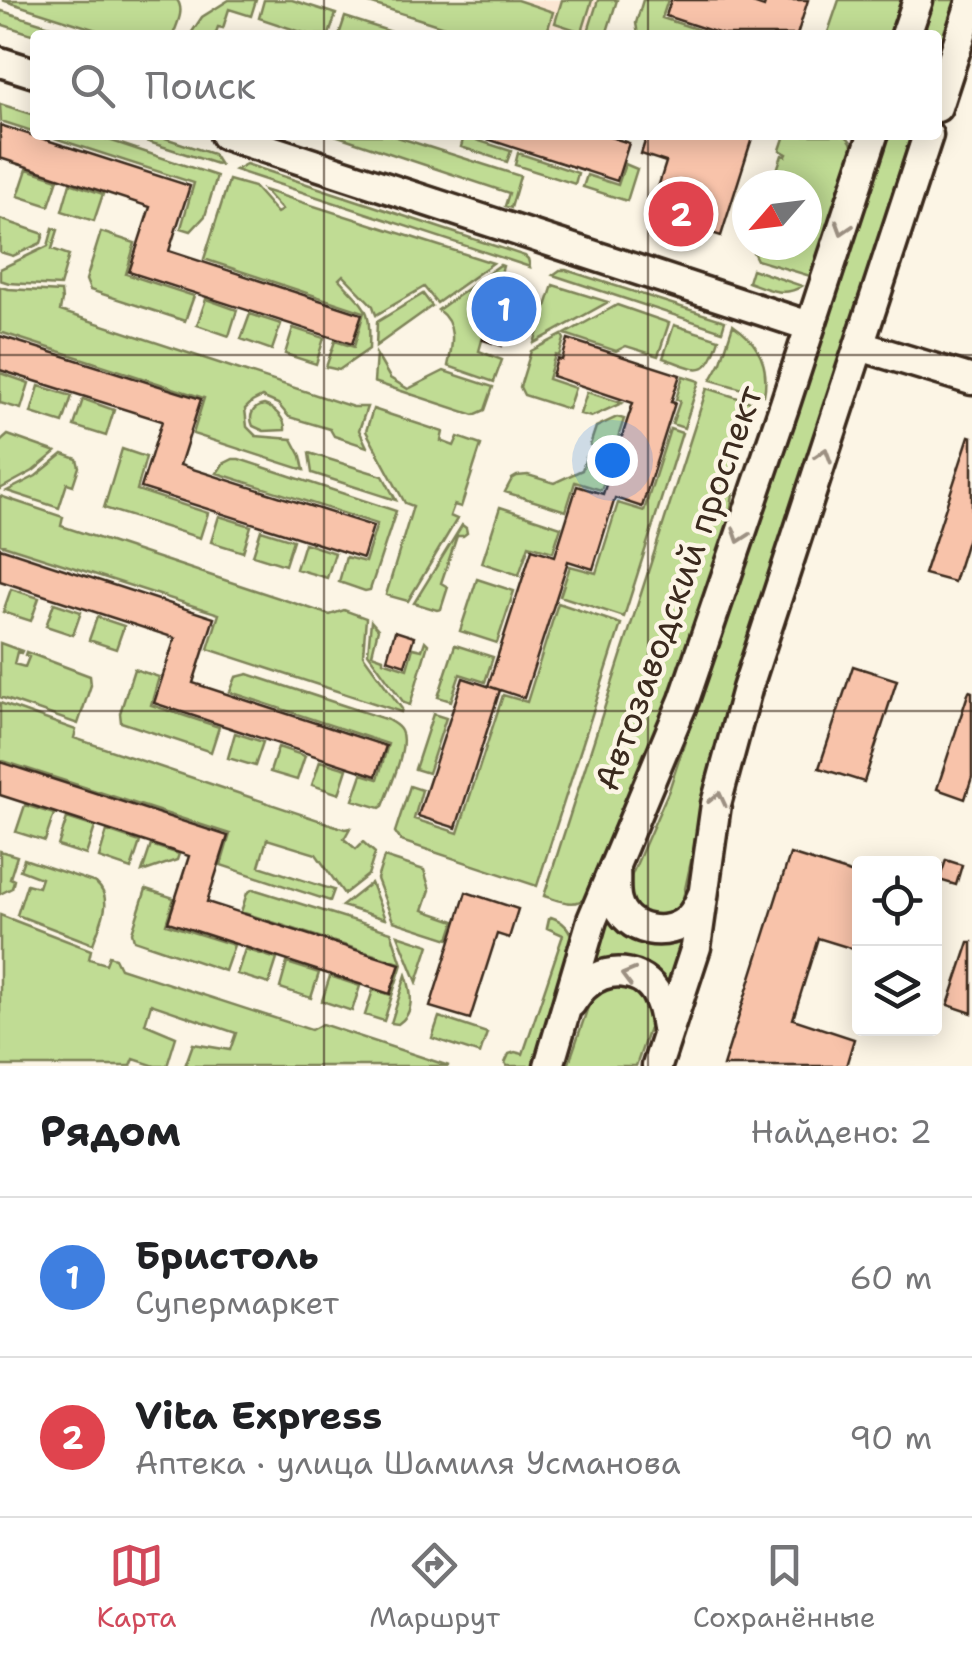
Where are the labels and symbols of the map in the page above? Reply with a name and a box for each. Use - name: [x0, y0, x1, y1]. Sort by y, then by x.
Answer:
- north arrow: [732, 170, 822, 260]
- pin: 2: [648, 176, 714, 252]
- one-way arrow: [834, 218, 854, 235]
- pin: 1: [472, 272, 536, 346]
- street label: Автозаводский проспект: [583, 379, 773, 797]
- your location: [587, 435, 638, 486]
- one-way arrow: [813, 447, 833, 464]
- one-way arrow: [731, 526, 752, 543]
- one-way arrow: [706, 791, 727, 808]
- one-way arrow: [620, 967, 637, 988]

